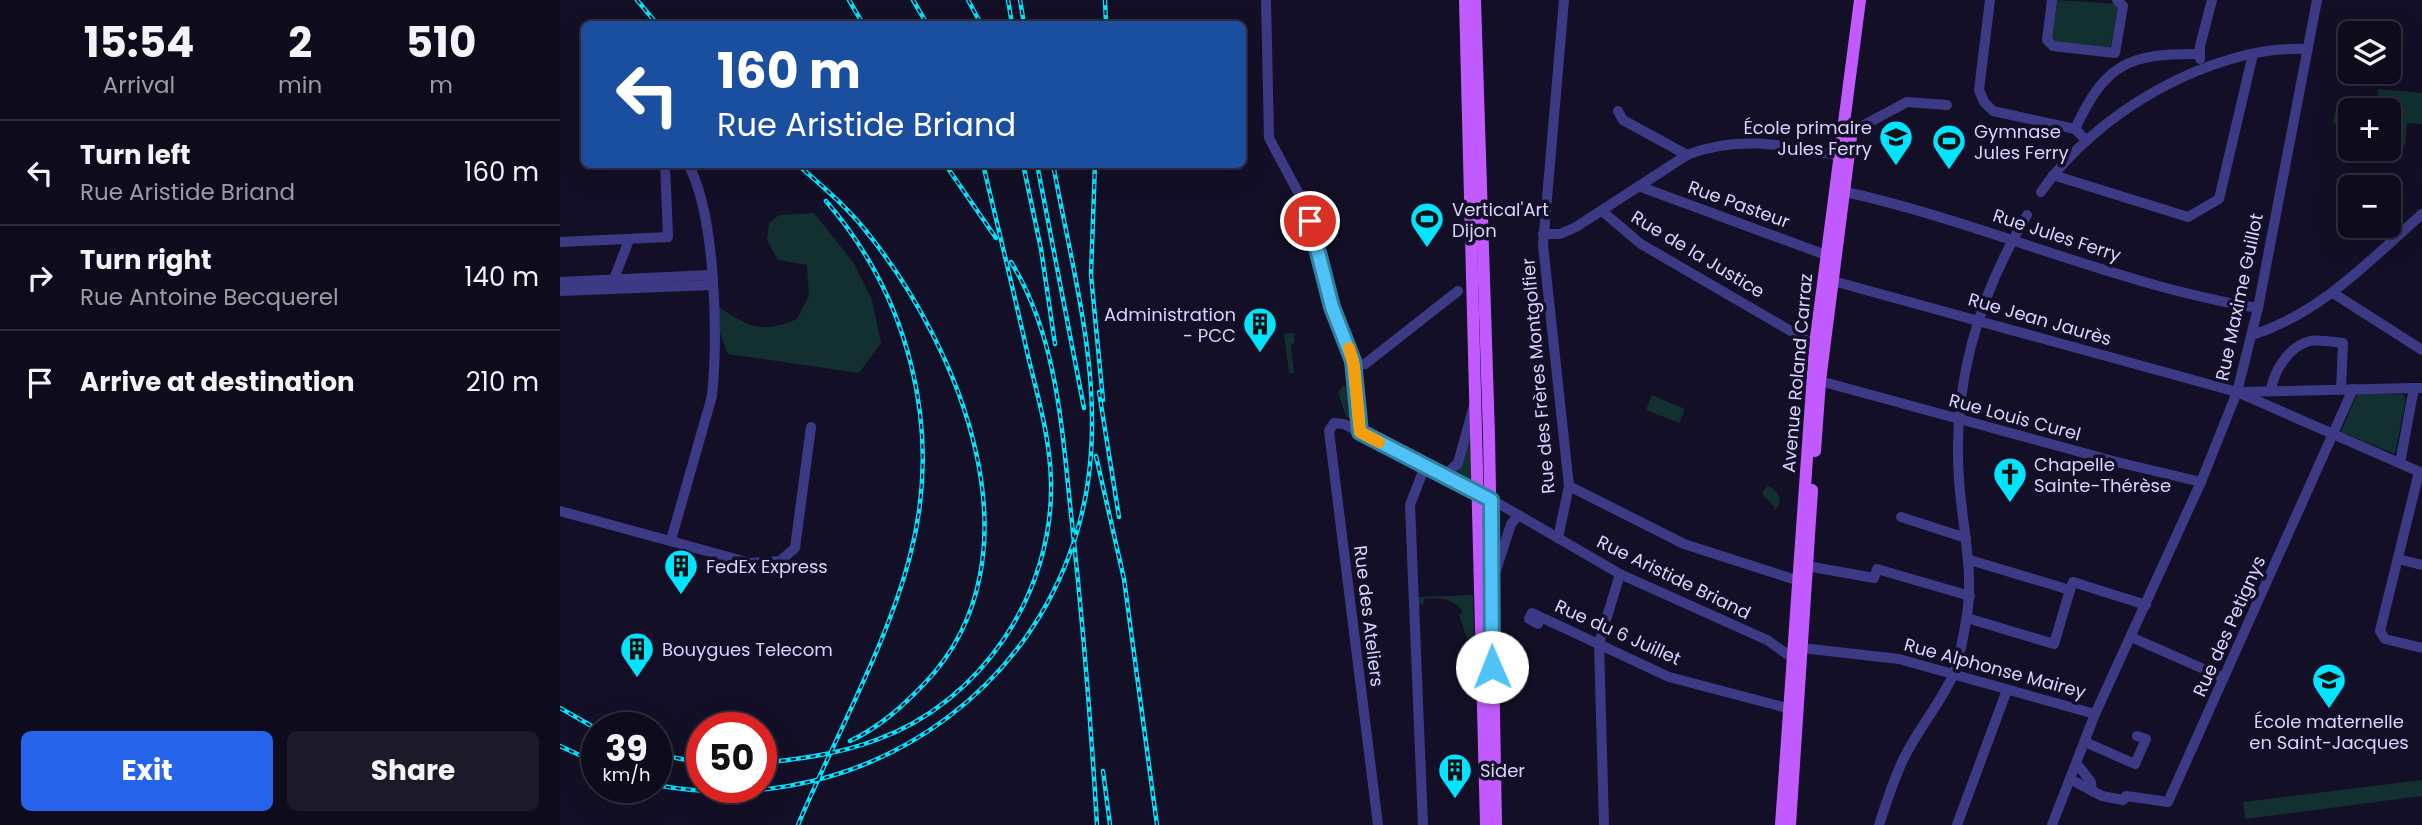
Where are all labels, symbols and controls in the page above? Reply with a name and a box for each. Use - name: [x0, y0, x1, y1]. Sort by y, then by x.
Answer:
- text: 15:54: [84, 13, 194, 72]
- text: 2: [288, 13, 312, 72]
- text: 510: [406, 13, 476, 72]
- map controls: [2338, 21, 2401, 238]
- button: layers: [2338, 21, 2401, 84]
- text: 160 m: [717, 37, 861, 105]
- icon: left: [602, 49, 693, 140]
- text: Arrival: [103, 69, 175, 101]
- text: min: [278, 69, 322, 101]
- text: m: [429, 69, 453, 101]
- button: +: [2338, 98, 2401, 161]
- text: Rue Aristide Briand: [717, 102, 1016, 147]
- place label: École primaire Jules Ferry: [1744, 115, 1872, 161]
- school or university icon: École primaire Jules Ferry: [1877, 118, 1915, 167]
- place label: Gymnase Jules Ferry: [1974, 119, 2069, 165]
- sports icon: Gymnase Jules Ferry: [1930, 122, 1968, 171]
- text: Turn left: [80, 137, 191, 173]
- icon: left: [21, 154, 59, 192]
- text: 160 m: [464, 154, 539, 190]
- street label: Rue Pasteur: [1685, 174, 1794, 234]
- button: −: [2338, 175, 2401, 238]
- text: Rue Aristide Briand: [80, 176, 295, 208]
- pin: [1280, 191, 1340, 251]
- place label: Vertical'Art Dijon: [1452, 197, 1549, 243]
- sports icon: Vertical'Art Dijon: [1408, 200, 1446, 249]
- icon: arrive: [1291, 202, 1329, 240]
- street label: Rue Jules Ferry: [1990, 203, 2124, 267]
- street label: Rue de la Justice: [1627, 204, 1769, 304]
- street label: Rue Maxime Guillot: [2209, 211, 2269, 383]
- text: Turn right: [80, 242, 212, 278]
- street label: Rue des Frères Montgolfier: [1515, 257, 1561, 495]
- icon: right: [21, 259, 59, 297]
- text: 140 m: [464, 259, 539, 295]
- street label: Avenue Roland Carraz: [1776, 272, 1818, 474]
- text: Rue Antoine Becquerel: [80, 281, 339, 313]
- street label: Rue Jean Jaurès: [1965, 287, 2115, 351]
- place label: Administration - PCC: [1104, 302, 1236, 348]
- building icon: Administration - PCC: [1241, 305, 1279, 354]
- icon: arrive: [21, 364, 59, 402]
- text: Arrive at destination: [80, 364, 355, 400]
- text: 210 m: [466, 364, 539, 400]
- street label: Rue Louis Curel: [1946, 387, 2084, 447]
- place label: Chapelle Sainte-Thérèse: [2034, 452, 2171, 498]
- church icon: Chapelle Sainte-Thérèse: [1991, 455, 2029, 504]
- street label: Rue Aristide Briand: [1593, 529, 1755, 625]
- street label: Rue des Ateliers: [1348, 544, 1390, 688]
- building icon: FedEx Express: [662, 547, 700, 596]
- street label: Rue des Petignys: [2187, 552, 2271, 700]
- place label: FedEx Express: [706, 554, 828, 579]
- street label: Rue du 6 Juillet: [1551, 593, 1685, 671]
- building icon: Bouygues Telecom: [618, 630, 656, 679]
- position arrow: [1455, 630, 1529, 704]
- street label: Rue Alphonse Mairey: [1901, 632, 2089, 704]
- place label: Bouygues Telecom: [662, 637, 833, 662]
- school or university icon: École maternelle en Saint-Jacques: [2310, 661, 2348, 710]
- place label: École maternelle en Saint-Jacques: [2249, 709, 2409, 755]
- speed limit sign: 50: [686, 712, 777, 803]
- text: 39: [605, 724, 648, 773]
- button: Exit: [21, 731, 273, 811]
- button: Share: [287, 731, 539, 811]
- building icon: Sider: [1436, 751, 1474, 800]
- place label: Sider: [1480, 758, 1525, 783]
- text: km/h: [603, 762, 650, 787]

